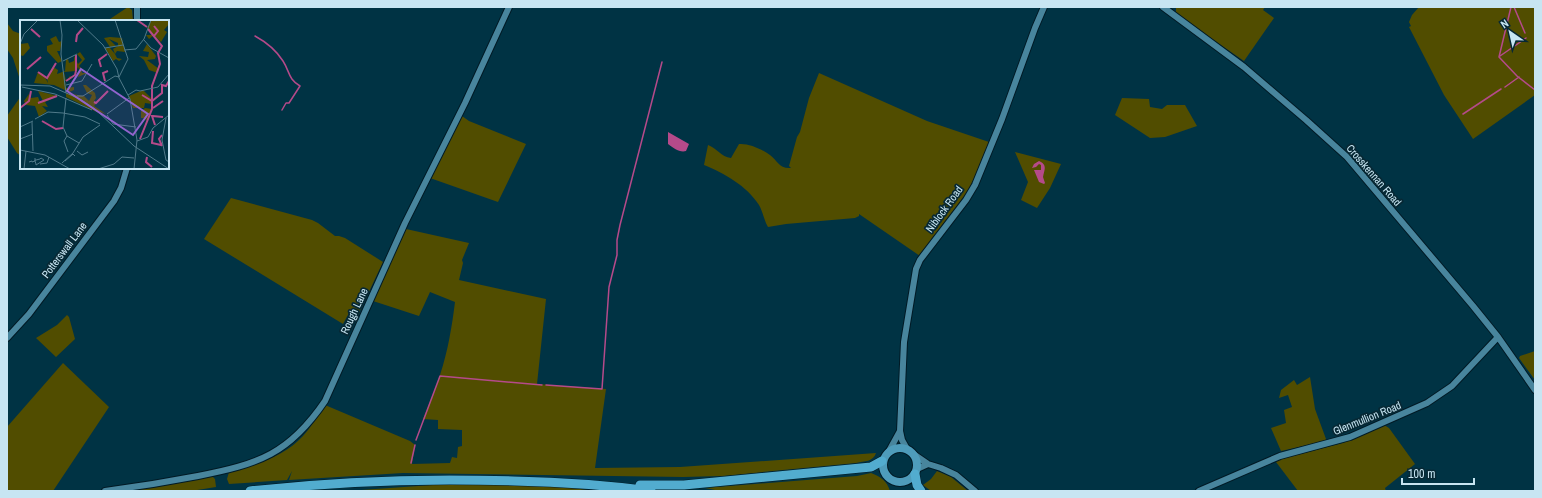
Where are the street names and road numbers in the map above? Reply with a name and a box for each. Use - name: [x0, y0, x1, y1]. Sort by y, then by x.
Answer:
- street label: Crosskennan Road: [1343, 141, 1405, 209]
- street label: Niblock Road: [922, 183, 966, 235]
- street label: Potterswall Lane: [38, 219, 90, 281]
- street label: Rough Lane: [337, 286, 371, 336]
- street label: Glenmullion Road: [1331, 398, 1403, 438]

